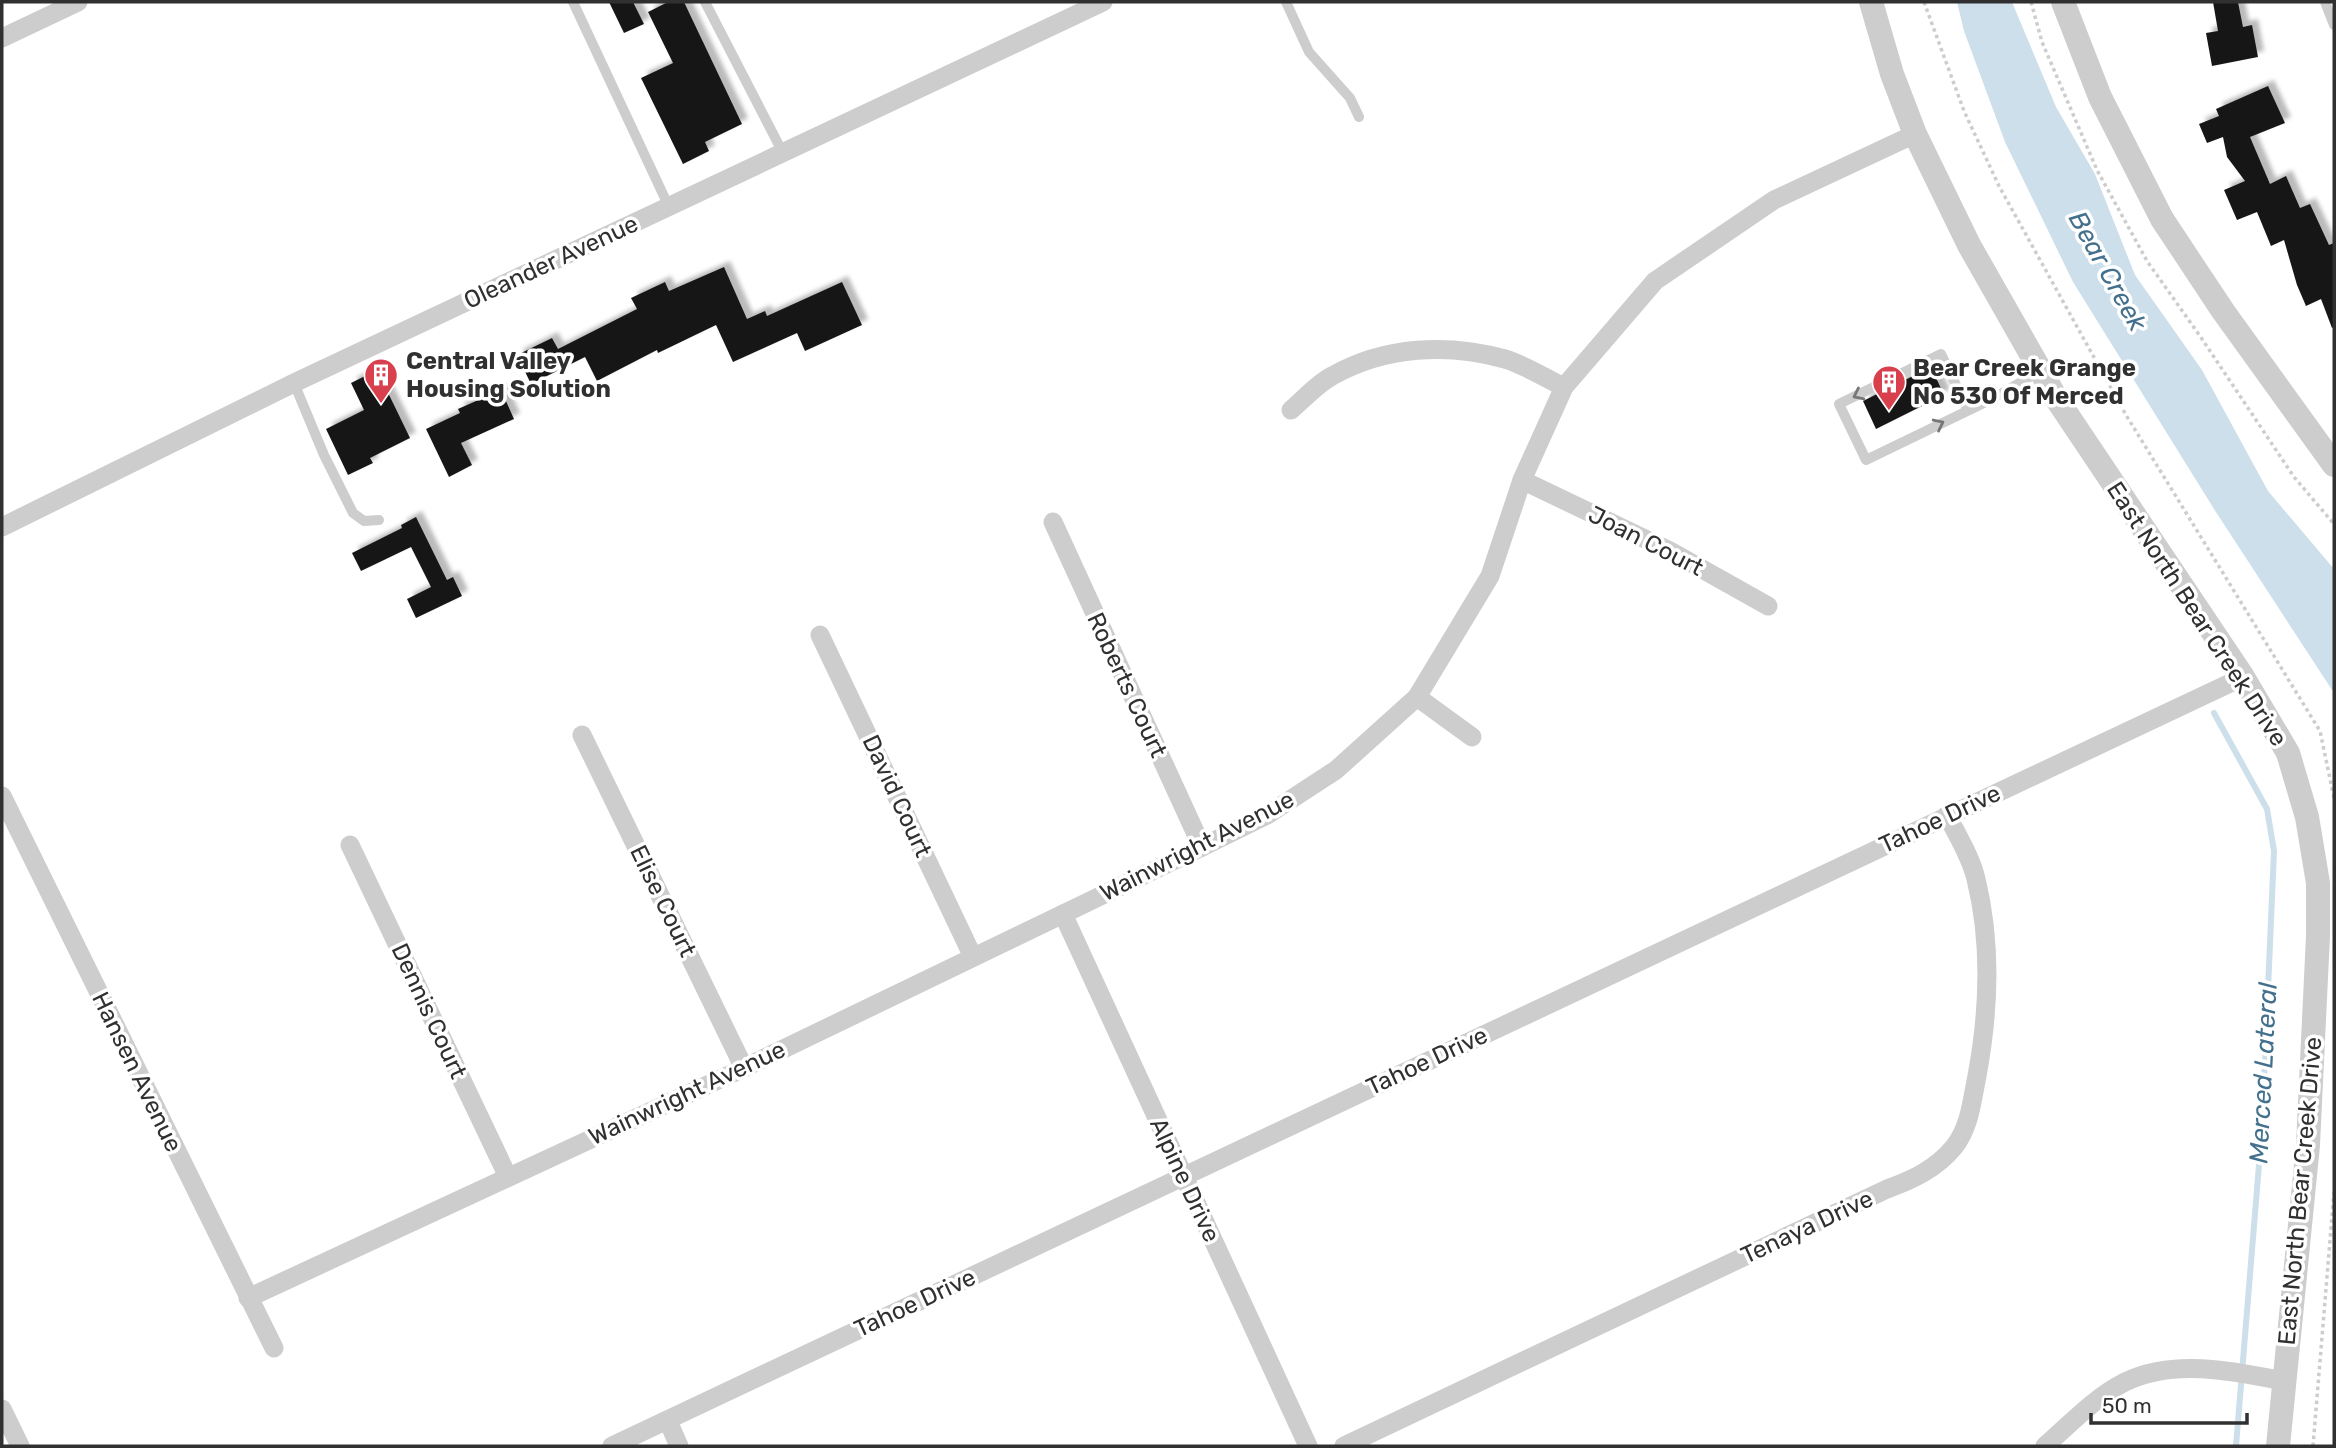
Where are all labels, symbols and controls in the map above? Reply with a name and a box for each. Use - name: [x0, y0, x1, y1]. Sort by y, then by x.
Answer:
- water label: Bear Creek: [2062, 206, 2154, 337]
- street label: Oleander Avenue: [459, 209, 643, 315]
- place label: Central Valley Housing Solution: [406, 347, 611, 403]
- place label: Bear Creek Grange No 530 Of Merced: [1913, 354, 2136, 410]
- building icon: Central Valley Housing Solution: [362, 356, 400, 405]
- building icon: Bear Creek Grange No 530 Of Merced: [1870, 363, 1908, 412]
- one-way arrow: [1853, 387, 1865, 401]
- one-way arrow: [1932, 419, 1944, 433]
- street label: East North Bear Creek Drive: [2101, 477, 2293, 751]
- street label: Joan Court: [1584, 500, 1708, 582]
- street label: Roberts Court: [1081, 608, 1173, 762]
- street label: David Court: [857, 730, 937, 862]
- street label: Tahoe Drive: [1875, 779, 2005, 859]
- street label: Wainwright Avenue: [1095, 785, 1299, 907]
- street label: Elise Court: [624, 841, 702, 961]
- street label: Dennis Court: [386, 939, 472, 1083]
- water label: Merced Lateral: [2243, 981, 2284, 1164]
- street label: Hansen Avenue: [86, 987, 188, 1157]
- street label: Tahoe Drive: [1362, 1021, 1492, 1101]
- street label: Wainwright Avenue: [584, 1035, 790, 1151]
- street label: East North Bear Creek Drive: [2273, 1036, 2327, 1346]
- street label: Alpine Drive: [1144, 1114, 1226, 1246]
- street label: Tenaya Drive: [1737, 1184, 1877, 1270]
- street label: Tahoe Drive: [850, 1263, 980, 1343]
- scale bar: [2091, 1382, 2247, 1426]
- text: 50 m: [2102, 1393, 2152, 1418]

